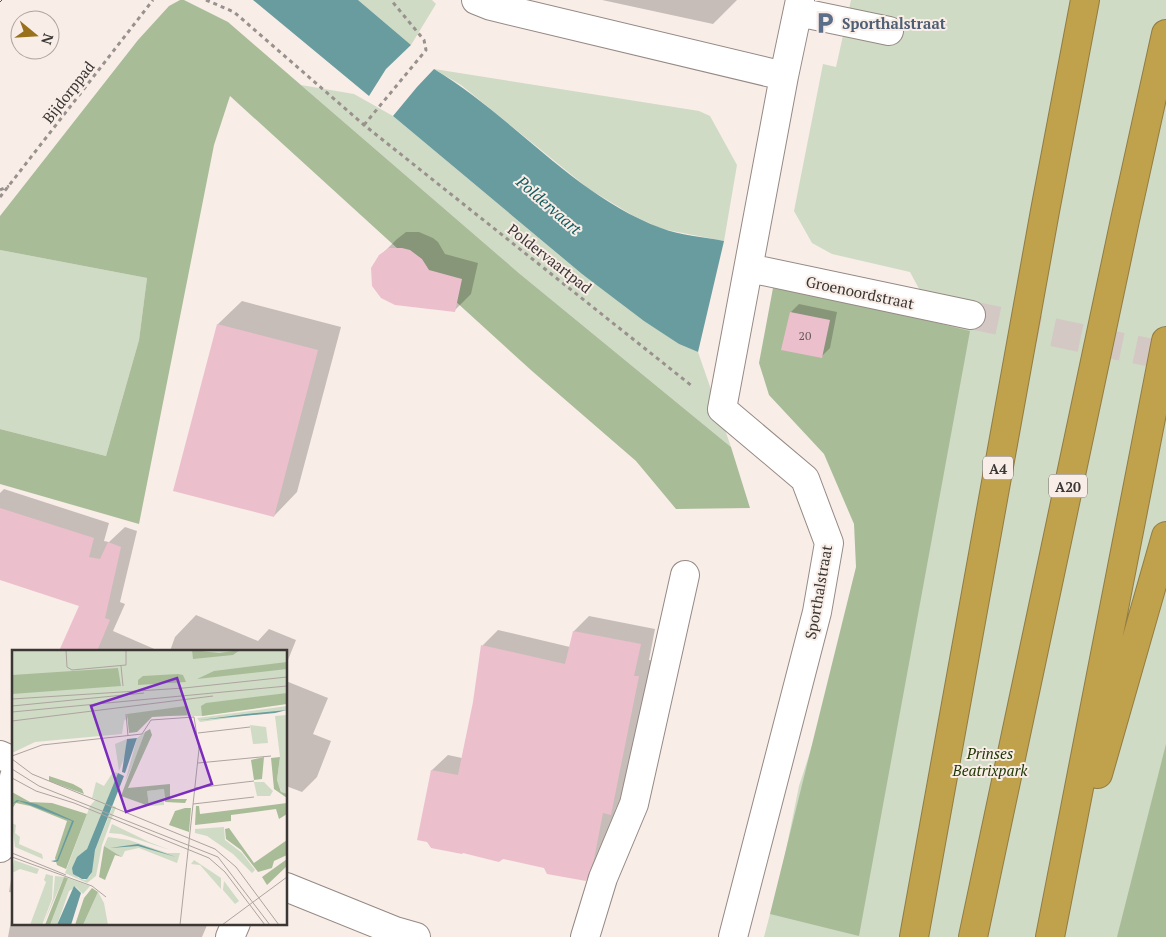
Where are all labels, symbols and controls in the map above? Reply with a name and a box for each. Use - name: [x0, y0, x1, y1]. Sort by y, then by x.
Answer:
- north arrow: [10, 10, 60, 60]
- parking icon: Sporthalstraat: [812, 10, 838, 36]
- place label: Sporthalstraat: [842, 13, 946, 33]
- text: N: [37, 31, 59, 48]
- street label: Bijdorppad: [38, 57, 98, 127]
- water label: Poldervaart: [511, 170, 587, 240]
- street label: Poldervaartpad: [504, 219, 596, 297]
- street label: Groenoordstraat: [804, 271, 916, 313]
- house number: 20: [799, 328, 811, 343]
- road number: A4: [983, 456, 1013, 479]
- road number: A20: [1049, 474, 1087, 498]
- street label: Sporthalstraat: [800, 543, 836, 641]
- inset map: [12, 650, 288, 924]
- park label: Prinses Beatrixpark: [952, 743, 1028, 780]

